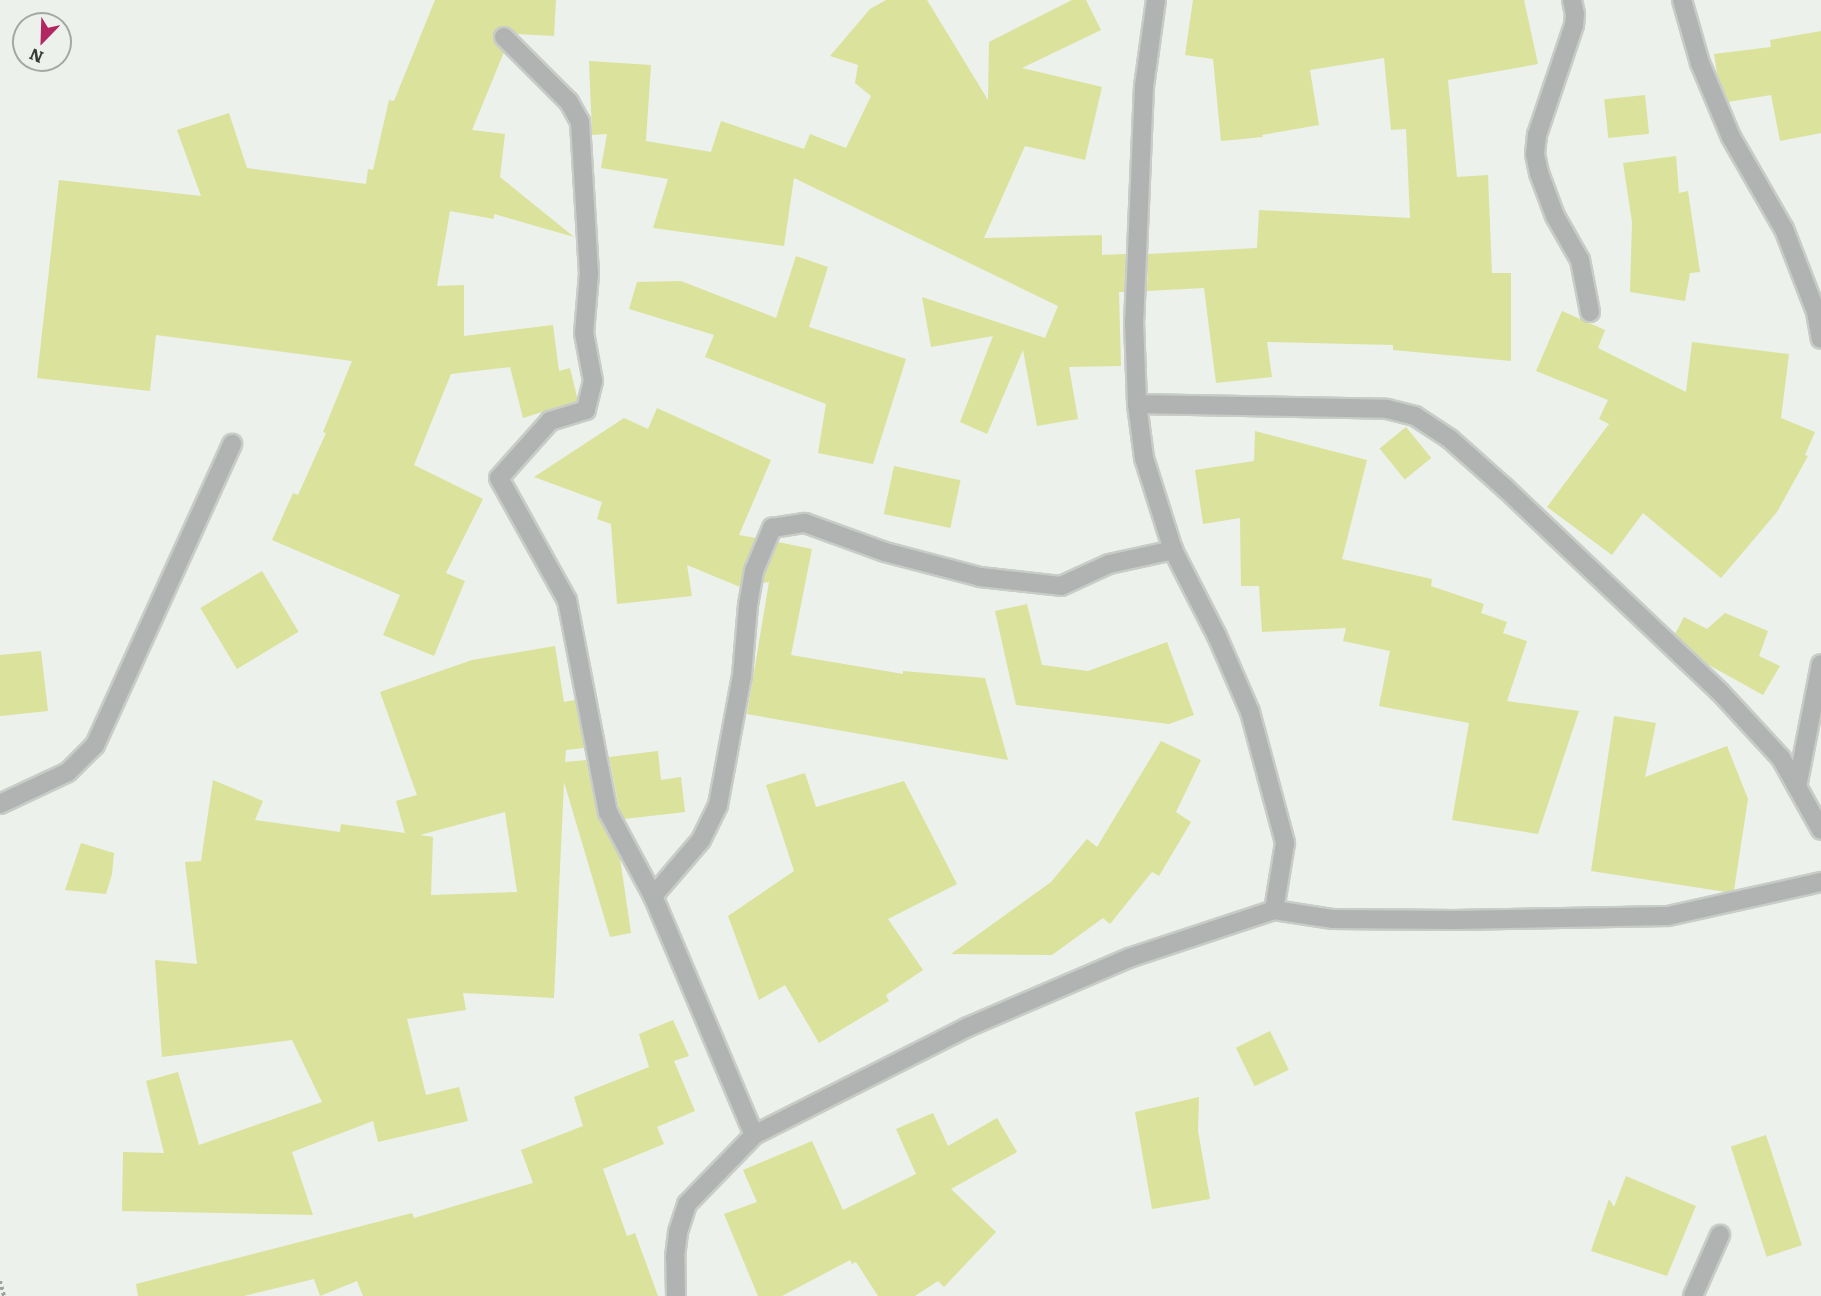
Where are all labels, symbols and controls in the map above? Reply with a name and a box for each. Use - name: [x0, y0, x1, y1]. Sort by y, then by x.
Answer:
- north arrow: [12, 12, 72, 72]
- text: N: [25, 43, 47, 70]

